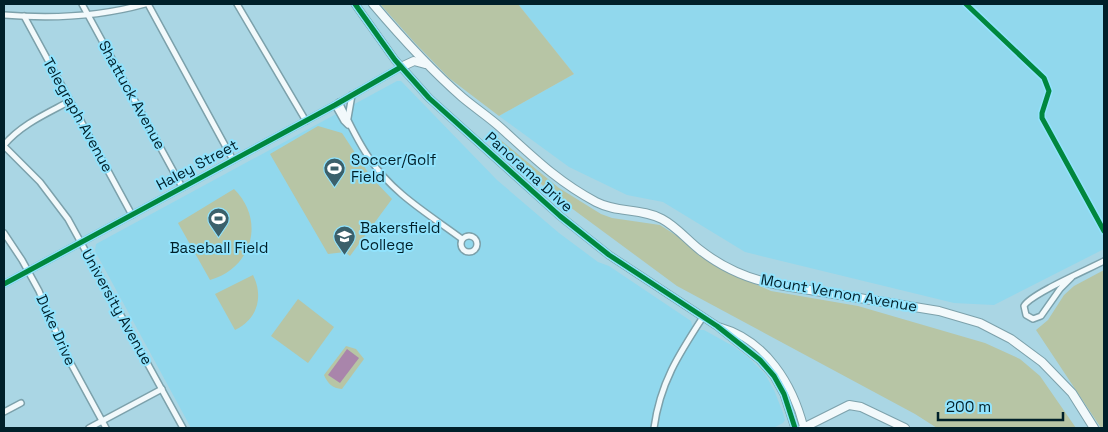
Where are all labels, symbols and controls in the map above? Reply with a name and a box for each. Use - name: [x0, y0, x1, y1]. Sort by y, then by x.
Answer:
- street label: Shattuck Avenue: [95, 37, 170, 153]
- street label: Telegraph Avenue: [39, 54, 118, 175]
- street label: Panorama Drive: [482, 127, 577, 216]
- street label: Haley Street: [153, 135, 241, 194]
- place label: Soccer/Golf Field: [351, 150, 437, 186]
- sports icon: Soccer/Golf Field: [323, 157, 347, 188]
- sports icon: Baseball Field: [207, 207, 231, 238]
- place label: Bakersfield College: [360, 218, 441, 254]
- school or university icon: Bakersfield College: [332, 225, 356, 256]
- place label: Baseball Field: [170, 238, 268, 257]
- street label: University Avenue: [78, 246, 157, 368]
- street label: Mount Vernon Avenue: [759, 269, 919, 316]
- street label: Duke Drive: [32, 291, 81, 368]
- scale bar: [938, 390, 1063, 422]
- text: 200 m: [946, 397, 991, 416]

